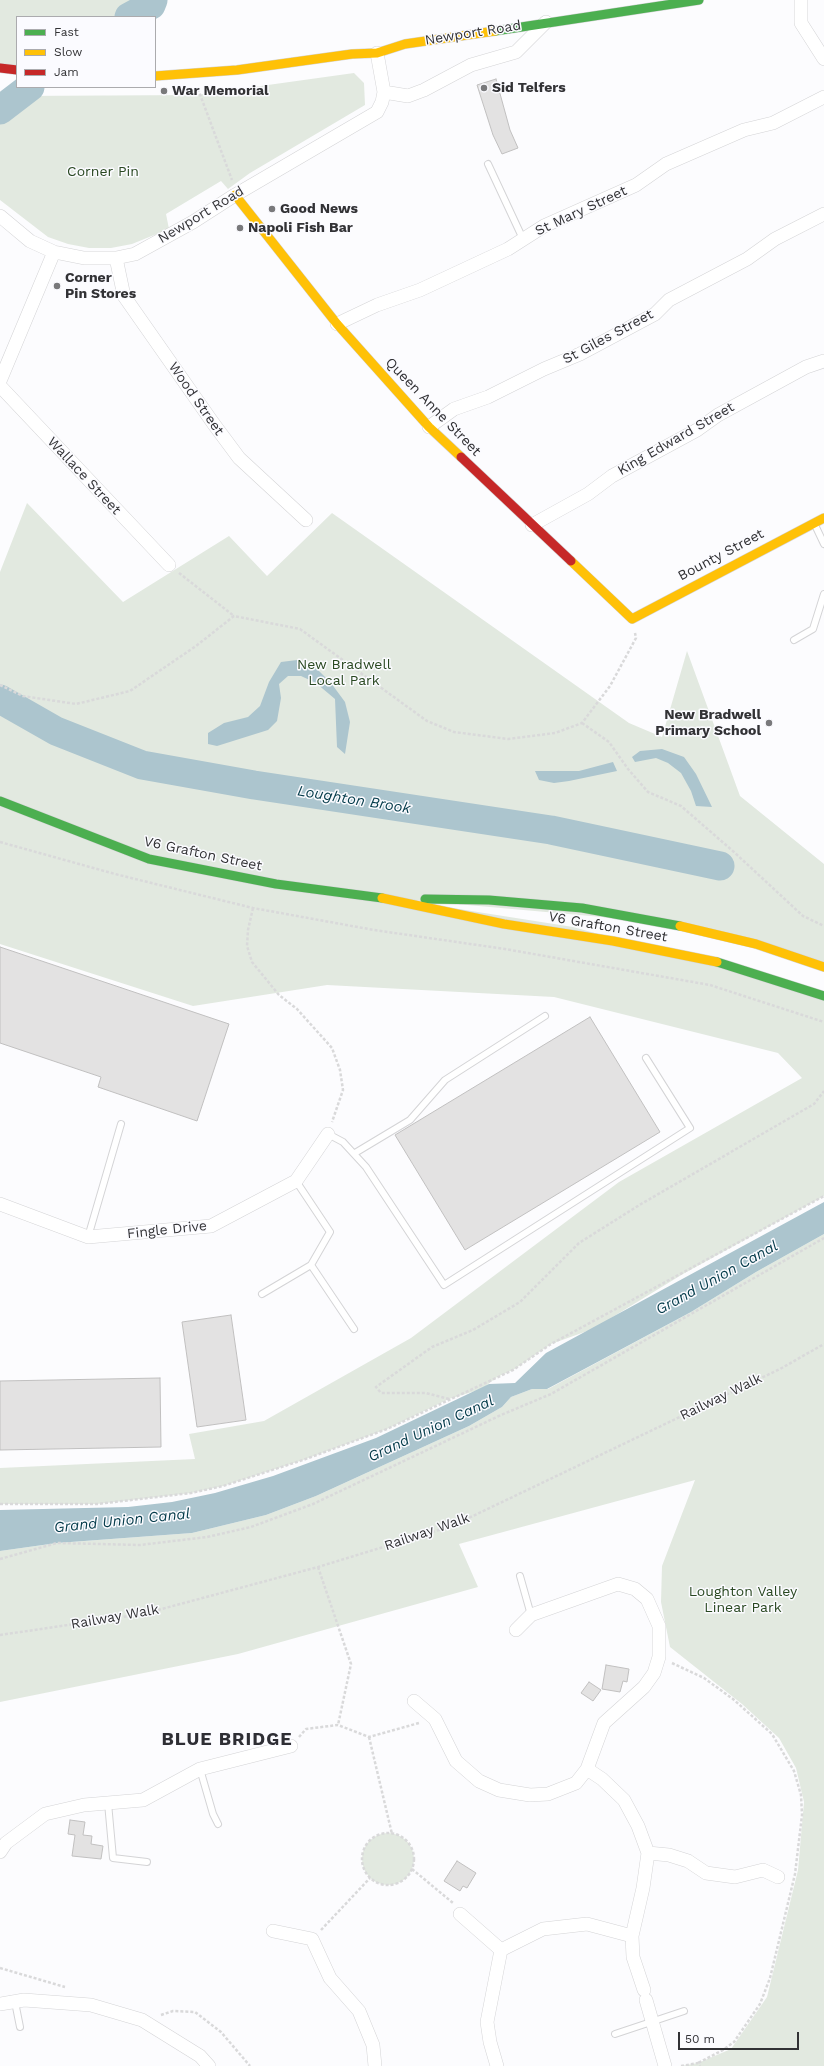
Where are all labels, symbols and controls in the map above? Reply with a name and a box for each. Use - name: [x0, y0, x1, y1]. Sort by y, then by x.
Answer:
- legend: [16, 16, 156, 88]
- street label: Newport Road: [424, 17, 522, 49]
- text: Fast: [54, 25, 79, 39]
- text: Slow: [54, 45, 82, 59]
- text: Jam: [54, 65, 79, 79]
- place label: Sid Telfers: [492, 80, 566, 96]
- place label: War Memorial: [172, 83, 269, 99]
- marker: Sid Telfers: [479, 83, 489, 93]
- marker: War Memorial: [159, 86, 169, 96]
- park label: Corner Pin: [67, 164, 139, 180]
- street label: St Mary Street: [532, 182, 630, 240]
- street label: Newport Road: [155, 183, 247, 247]
- place label: Good News: [280, 201, 358, 217]
- marker: Good News: [267, 204, 277, 214]
- place label: Napoli Fish Bar: [248, 220, 353, 236]
- marker: Napoli Fish Bar: [235, 223, 245, 233]
- place label: Corner Pin Stores: [65, 270, 136, 302]
- marker: Corner Pin Stores: [52, 281, 62, 291]
- street label: St Giles Street: [560, 306, 656, 368]
- street label: Queen Anne Street: [382, 354, 484, 460]
- street label: Wood Street: [165, 359, 227, 439]
- street label: King Edward Street: [615, 399, 737, 479]
- street label: Wallace Street: [44, 434, 124, 518]
- street label: Bounty Street: [675, 525, 767, 585]
- park label: New Bradwell Local Park: [297, 657, 391, 690]
- place label: New Bradwell Primary School: [655, 707, 761, 740]
- marker: New Bradwell Primary School: [764, 718, 774, 728]
- water label: Loughton Brook: [296, 782, 412, 818]
- street label: V6 Grafton Street: [142, 833, 264, 875]
- street label: V6 Grafton Street: [547, 908, 669, 946]
- street label: Fingle Drive: [126, 1217, 208, 1243]
- water label: Grand Union Canal: [653, 1237, 781, 1319]
- street label: Railway Walk: [677, 1370, 765, 1424]
- water label: Grand Union Canal: [365, 1392, 497, 1466]
- water label: Grand Union Canal: [53, 1505, 191, 1537]
- street label: Railway Walk: [382, 1510, 472, 1554]
- park label: Loughton Valley Linear Park: [689, 1584, 797, 1616]
- street label: Railway Walk: [70, 1601, 160, 1633]
- district label: BLUE BRIDGE: [161, 1729, 293, 1751]
- scale bar: [680, 2024, 801, 2050]
- text: 50 m: [685, 2032, 715, 2046]

